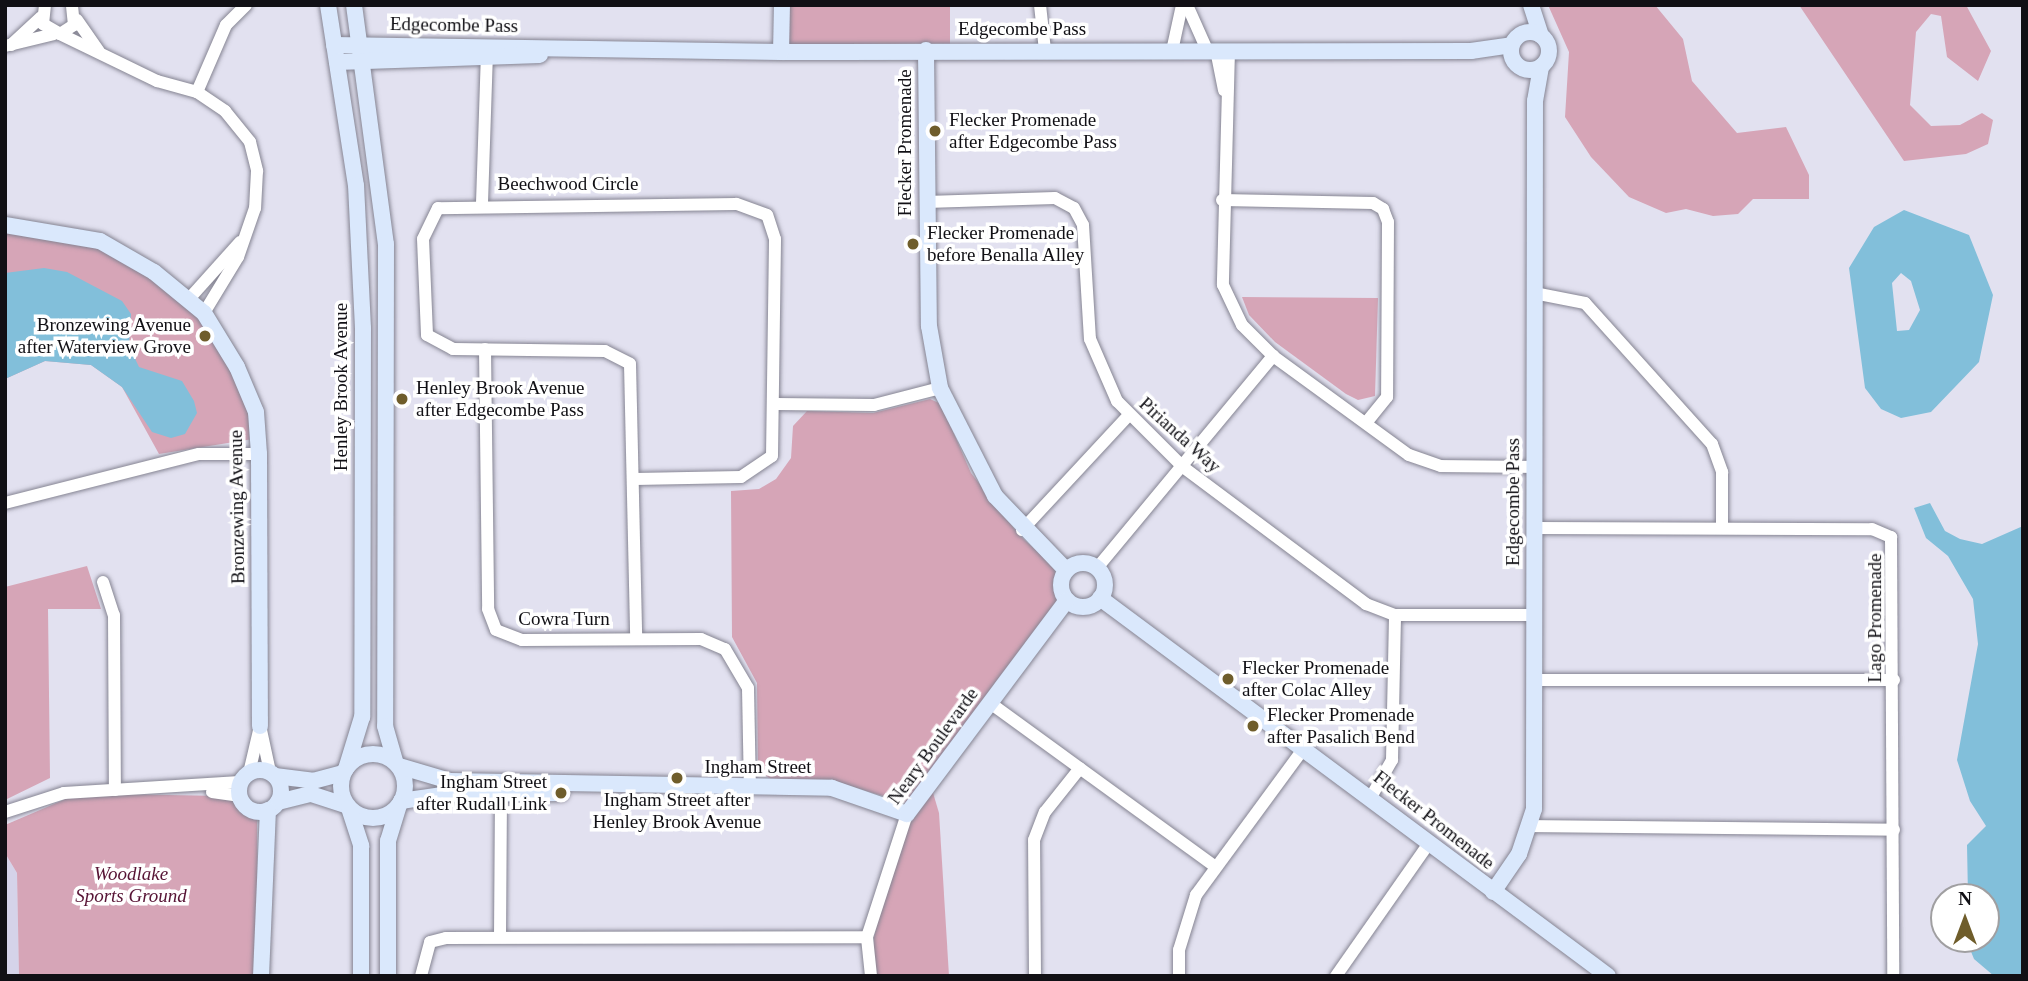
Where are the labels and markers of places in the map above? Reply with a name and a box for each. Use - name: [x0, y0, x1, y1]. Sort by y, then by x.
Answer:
- place label: Flecker Promenade after Edgecombe Pass: [949, 109, 1117, 153]
- marker: Flecker Promenade after Edgecombe Pass: [927, 123, 943, 139]
- place label: Flecker Promenade before Benalla Alley: [927, 222, 1085, 266]
- marker: Flecker Promenade before Benalla Alley: [905, 236, 921, 252]
- place label: Bronzewing Avenue after Waterview Grove: [17, 314, 191, 358]
- marker: Bronzewing Avenue after Waterview Grove: [197, 328, 213, 344]
- place label: Henley Brook Avenue after Edgecombe Pass: [416, 377, 586, 421]
- marker: Henley Brook Avenue after Edgecombe Pass: [394, 391, 410, 407]
- place label: Flecker Promenade after Colac Alley: [1242, 657, 1389, 701]
- marker: Flecker Promenade after Colac Alley: [1220, 671, 1236, 687]
- place label: Flecker Promenade after Pasalich Bend: [1267, 704, 1415, 748]
- marker: Flecker Promenade after Pasalich Bend: [1245, 718, 1261, 734]
- marker: Ingham Street after Henley Brook Avenue: [669, 770, 685, 786]
- place label: Ingham Street after Rudall Link: [416, 771, 547, 815]
- marker: Ingham Street after Rudall Link: [553, 785, 569, 801]
- place label: Ingham Street after Henley Brook Avenue: [592, 789, 762, 833]

